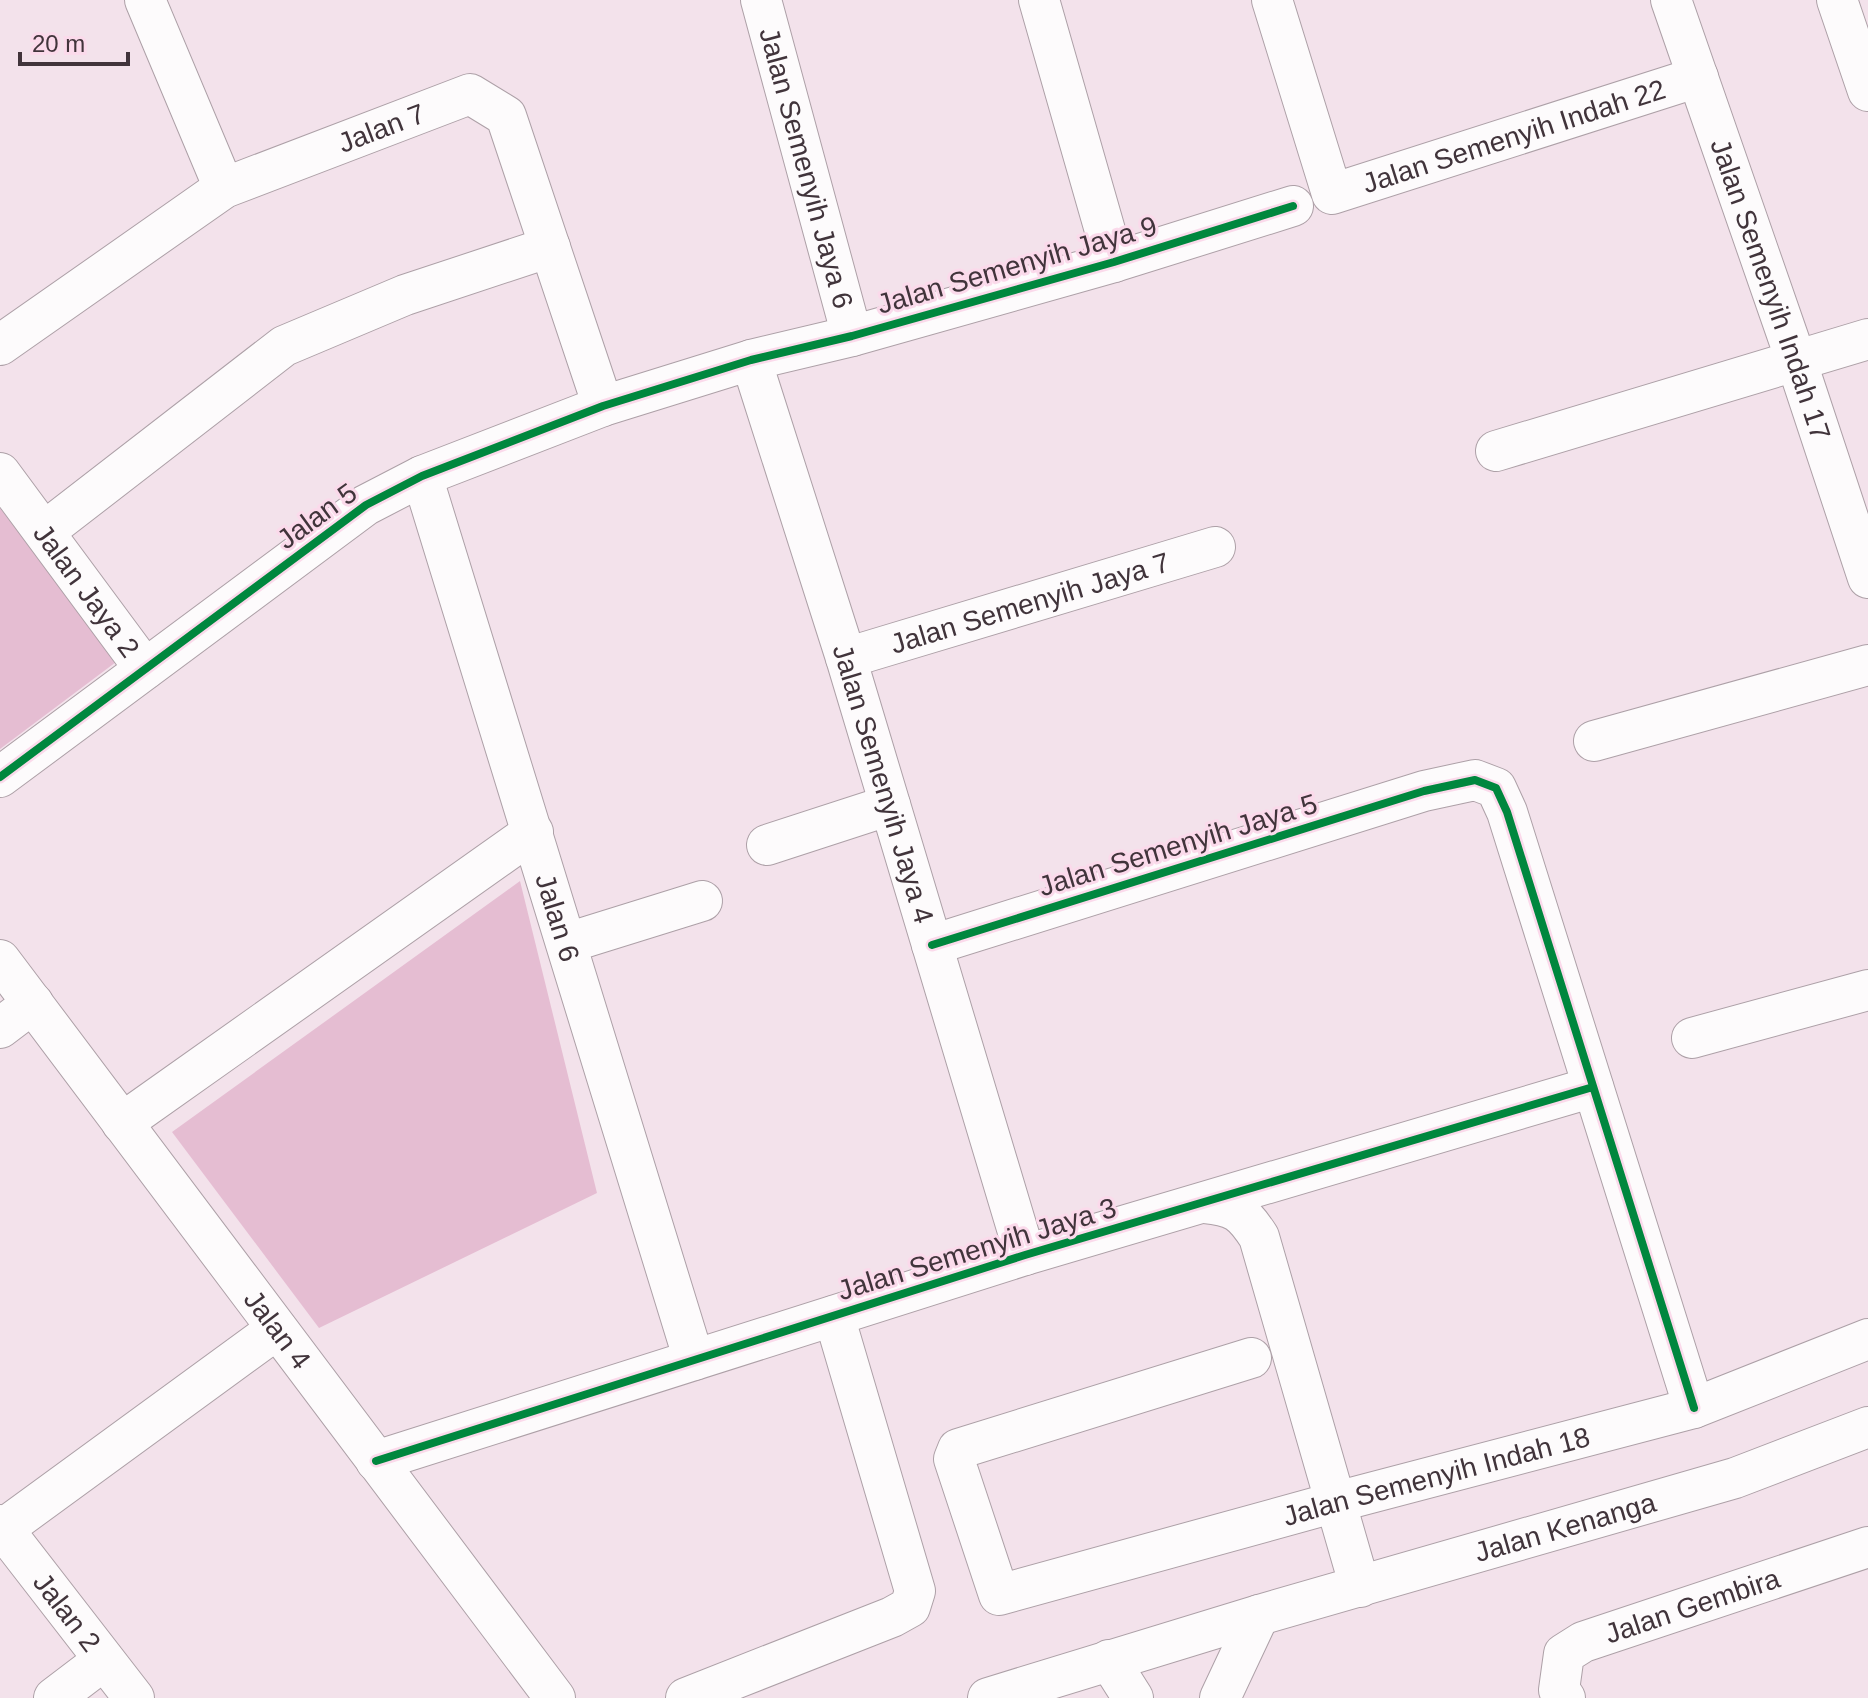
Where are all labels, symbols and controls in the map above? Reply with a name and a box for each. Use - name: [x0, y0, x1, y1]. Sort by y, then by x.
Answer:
- scale bar: [20, 16, 128, 66]
- street label: Jalan Semenyih Jaya 6: [754, 24, 859, 312]
- text: 20 m: [32, 30, 85, 57]
- street label: Jalan Semenyih Indah 22: [1359, 73, 1669, 199]
- street label: Jalan 7: [334, 97, 429, 158]
- street label: Jalan Semenyih Indah 17: [1705, 135, 1837, 444]
- street label: Jalan Semenyih Jaya 9: [874, 210, 1160, 320]
- street label: Jalan 5: [271, 477, 363, 555]
- street label: Jalan Jaya 2: [28, 518, 146, 663]
- street label: Jalan Semenyih Jaya 7: [887, 546, 1173, 659]
- street label: Jalan Semenyih Jaya 4: [827, 640, 940, 927]
- street label: Jalan Semenyih Jaya 5: [1035, 788, 1321, 902]
- street label: Jalan 6: [530, 870, 586, 965]
- street label: Jalan Semenyih Jaya 3: [834, 1192, 1120, 1306]
- street label: Jalan 4: [238, 1284, 317, 1375]
- street label: Jalan Semenyih Indah 18: [1279, 1421, 1593, 1531]
- street label: Jalan Kenanga: [1471, 1486, 1660, 1568]
- street label: Jalan Gembira: [1601, 1562, 1784, 1649]
- street label: Jalan 2: [27, 1567, 107, 1657]

